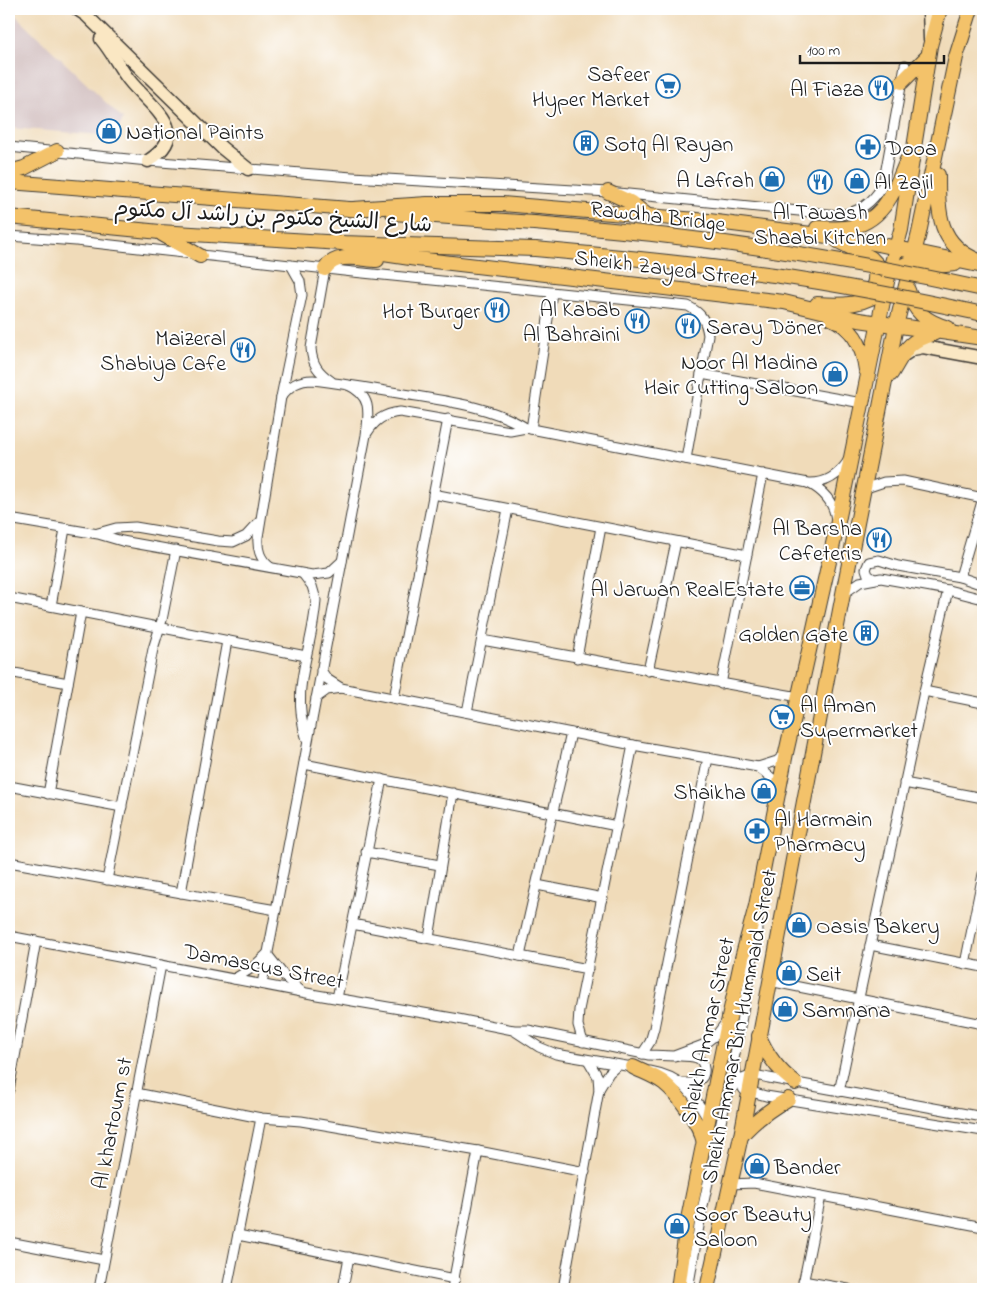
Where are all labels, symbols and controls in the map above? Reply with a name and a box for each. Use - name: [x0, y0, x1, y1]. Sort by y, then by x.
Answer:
- scale bar: [800, 32, 943, 64]
- text: 100 m: [807, 40, 840, 62]
- place label: Safeer Hyper Market: [532, 60, 651, 118]
- supermarket icon: Safeer Hyper Market: [655, 73, 681, 99]
- place label: Al Fiaza: [790, 75, 864, 107]
- restaurant icon: Al Fiaza: [868, 75, 894, 101]
- shop icon: National Paints: [96, 118, 122, 144]
- place label: National Paints: [126, 118, 264, 150]
- building icon: Sotq Al Rayan: [573, 130, 599, 156]
- place label: Sotq Al Rayan: [604, 130, 733, 163]
- pharmacy icon: Dooa: [855, 134, 881, 160]
- place label: Dooa: [885, 134, 937, 166]
- place label: A Lafrah: [676, 166, 754, 198]
- shop icon: A Lafrah: [759, 166, 785, 192]
- shop icon: Al Zajil: [844, 168, 870, 194]
- place label: Al Zajil: [874, 168, 933, 200]
- restaurant icon: Al Tawash Shaabi Kitchen: [807, 169, 833, 195]
- street label: شارع الشيخ مكتوم بن راشد آل مكتوم: [113, 194, 433, 242]
- street label: Rawdha Bridge: [588, 194, 727, 243]
- place label: Al Tawash Shaabi Kitchen: [754, 198, 886, 255]
- street label: Sheikh Zayed Street: [572, 243, 759, 298]
- place label: Al Kabab Al Bahraini: [523, 295, 620, 352]
- place label: Hot Burger: [382, 297, 480, 330]
- restaurant icon: Hot Burger: [484, 297, 510, 323]
- restaurant icon: Al Kabab Al Bahraini: [624, 308, 650, 334]
- restaurant icon: Saray Döner: [675, 313, 701, 339]
- place label: Saray Döner: [706, 313, 824, 346]
- place label: Maizeral Shabiya Cafe: [100, 324, 226, 382]
- restaurant icon: Maizeral Shabiya Cafe: [230, 337, 256, 363]
- place label: Noor Al Madina Hair Cutting Saloon: [644, 348, 818, 406]
- shop icon: Noor Al Madina Hair Cutting Saloon: [822, 361, 848, 387]
- place label: Al Barsha Cafeteris: [772, 514, 862, 571]
- restaurant icon: Al Barsha Cafeteris: [866, 527, 892, 553]
- place label: Al Jarwan RealEstate: [591, 575, 784, 607]
- office icon: Al Jarwan RealEstate: [789, 575, 815, 601]
- place label: Golden Gate: [738, 620, 848, 652]
- building icon: Golden Gate: [853, 620, 879, 646]
- place label: Al Aman Supermarket: [800, 691, 919, 748]
- supermarket icon: Al Aman Supermarket: [769, 704, 795, 730]
- place label: Shaikha: [674, 778, 746, 810]
- shop icon: Shaikha: [751, 778, 777, 804]
- place label: Al Harmain Pharmacy: [774, 805, 872, 863]
- pharmacy icon: Al Harmain Pharmacy: [744, 818, 770, 844]
- street label: Sheikh Ammar Bin Hummaid Street: [695, 866, 787, 1186]
- shop icon: Oasis Bakery: [786, 912, 812, 938]
- place label: Oasis Bakery: [816, 912, 939, 945]
- street label: Sheikh Ammar Street: [673, 934, 745, 1129]
- street label: Damascus Street: [180, 937, 347, 999]
- shop icon: Seit: [776, 960, 802, 986]
- place label: Seit: [806, 960, 842, 992]
- shop icon: Samnana: [772, 996, 798, 1022]
- place label: Samnana: [802, 996, 891, 1028]
- street label: Al khartoum st: [85, 1054, 143, 1192]
- shop icon: Bander: [744, 1153, 770, 1179]
- place label: Bander: [773, 1153, 841, 1185]
- place label: Soor Beauty Saloon: [694, 1200, 812, 1257]
- shop icon: Soor Beauty Saloon: [664, 1213, 690, 1239]

